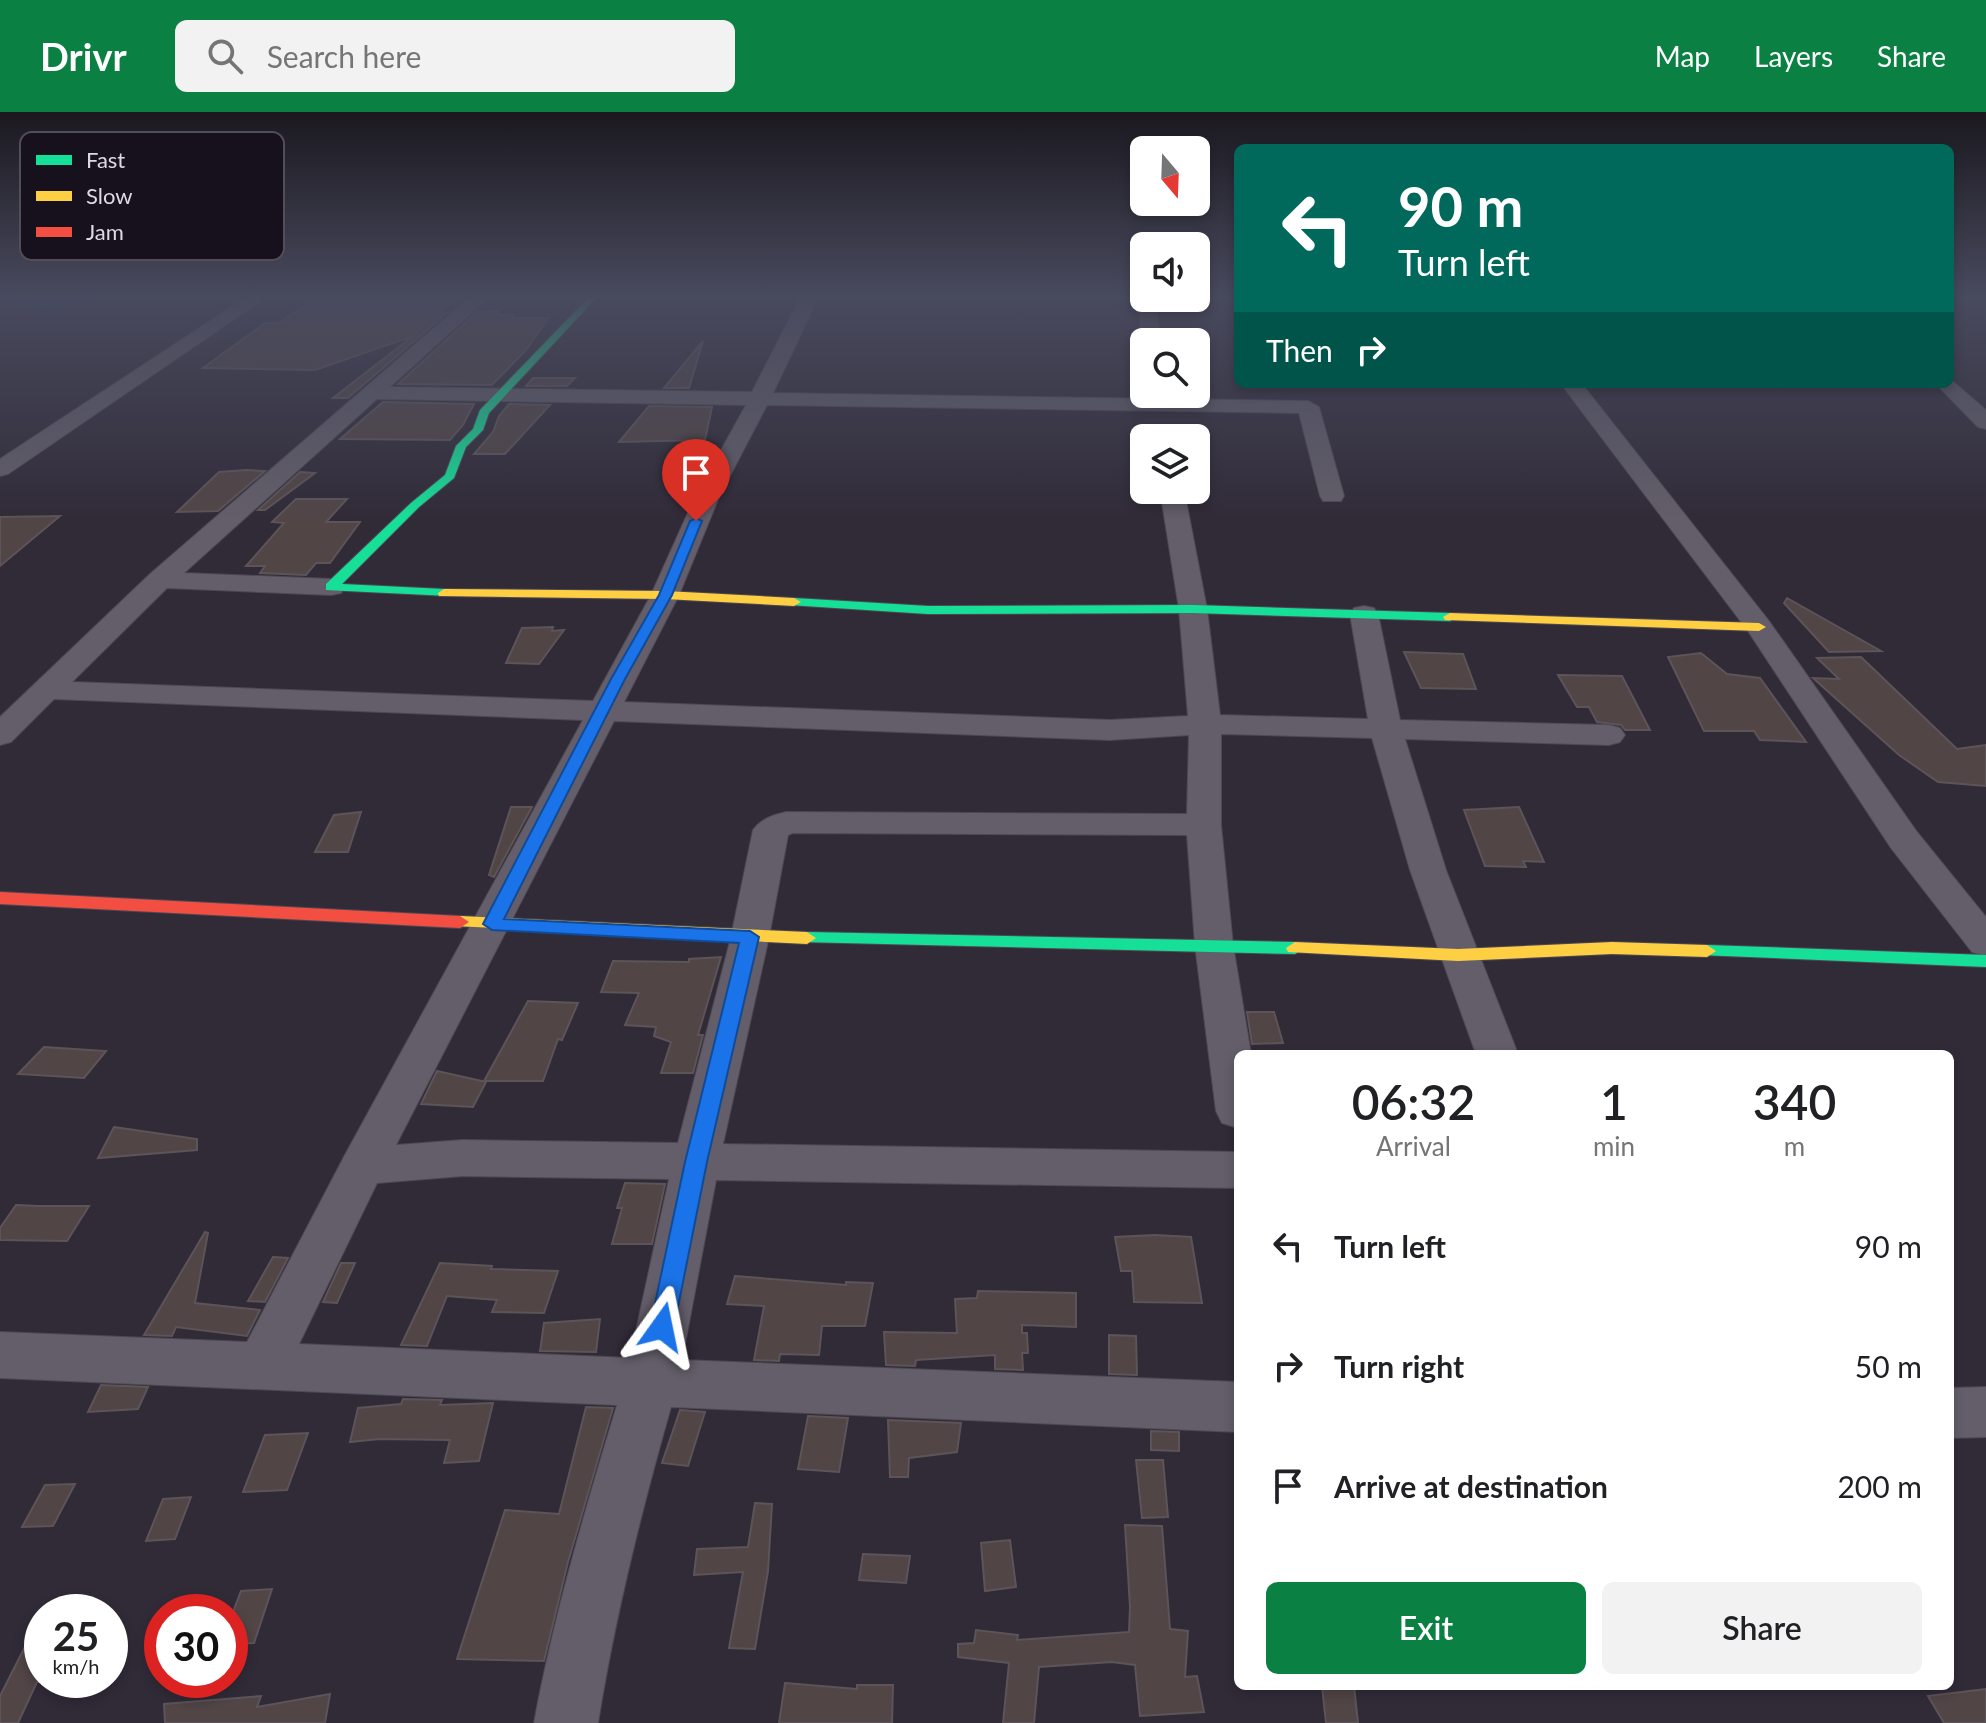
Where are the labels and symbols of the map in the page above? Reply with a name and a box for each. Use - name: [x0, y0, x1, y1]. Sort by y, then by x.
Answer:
- legend: [20, 132, 284, 260]
- north arrow: [1130, 136, 1210, 216]
- text: Fast: [86, 146, 125, 173]
- text: Slow: [86, 182, 133, 209]
- text: Jam: [86, 218, 124, 245]
- pin: [662, 439, 730, 521]
- position arrow: [620, 1285, 704, 1369]
- speed limit sign: 30: [144, 1594, 248, 1698]

